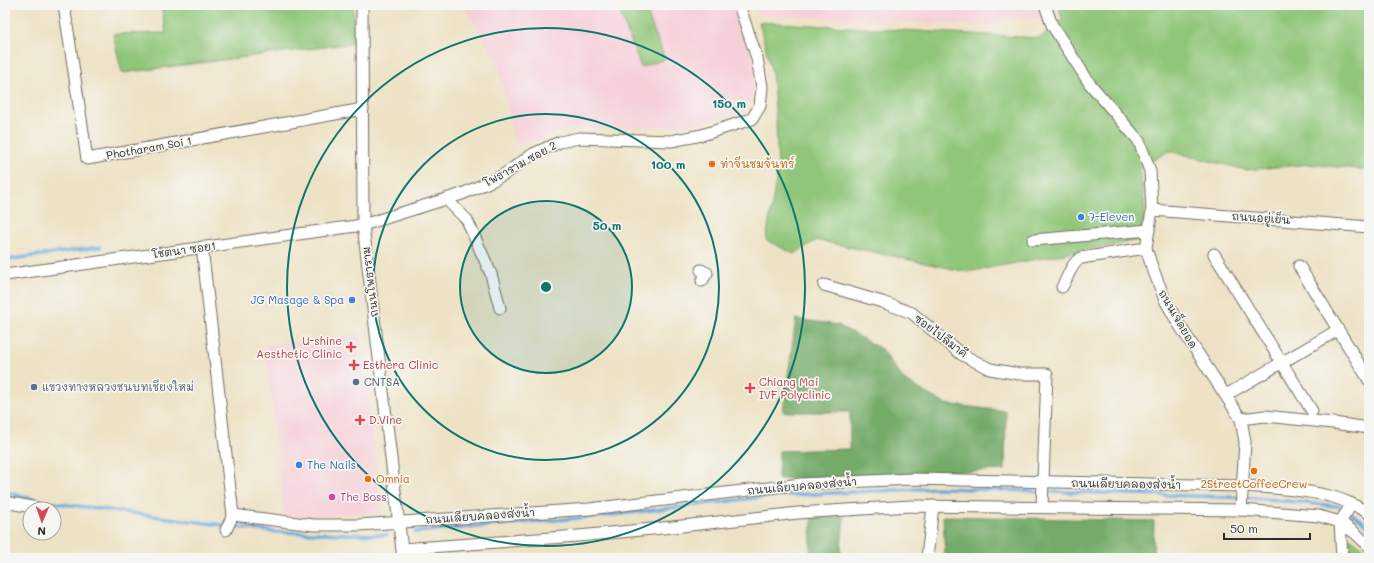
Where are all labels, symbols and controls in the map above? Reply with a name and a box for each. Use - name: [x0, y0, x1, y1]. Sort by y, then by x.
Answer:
- text: 150 m: [712, 95, 746, 111]
- street label: Photharam Soi 1: [105, 133, 193, 162]
- street label: โพธาราม ซอย 2: [480, 137, 559, 190]
- text: 100 m: [651, 156, 685, 172]
- place label: ท่าจีนชมจันทร์: [720, 156, 795, 171]
- marker: ท่าจีนชมจันทร์: [707, 159, 717, 169]
- street label: ถนนอยู่เย็น: [1231, 207, 1291, 229]
- place label: 7-Eleven: [1089, 209, 1134, 224]
- marker: 7-Eleven: [1076, 212, 1086, 222]
- text: 50 m: [593, 217, 621, 233]
- street label: โชตนา ซอย1: [150, 238, 217, 262]
- street label: ถนนโพธาราม: [358, 246, 381, 318]
- centre of rings: [539, 280, 553, 294]
- street label: ถนนเจ็ดยอด: [1155, 286, 1203, 351]
- place label: JG Masage & Spa: [250, 292, 344, 307]
- marker: JG Masage & Spa: [347, 295, 357, 305]
- street label: ซอยไปลีมาคี: [911, 310, 971, 361]
- place label: U-shine Aesthetic Clinic: [256, 333, 342, 361]
- marker: U-shine Aesthetic Clinic: [345, 341, 357, 353]
- place label: Esthera Clinic: [363, 357, 438, 372]
- marker: Esthera Clinic: [348, 359, 360, 371]
- place label: CNTSA: [364, 374, 400, 389]
- place label: Chiang Mai IVF Polyclinic: [759, 374, 831, 402]
- marker: CNTSA: [351, 377, 361, 387]
- place label: แขวงทางหลวงชนบทเชียงใหม่: [42, 379, 194, 394]
- marker: แขวงทางหลวงชนบทเชียงใหม่: [29, 382, 39, 392]
- marker: Chiang Mai IVF Polyclinic: [744, 382, 756, 394]
- place label: D.Vine: [369, 412, 402, 427]
- marker: D.Vine: [354, 414, 366, 426]
- place label: The Nails: [307, 457, 356, 472]
- marker: The Nails: [294, 460, 304, 470]
- marker: 2StreetCoffeeCrew: [1249, 466, 1259, 476]
- street label: ถนนเลียบคลองส่งน้ำ: [746, 470, 857, 498]
- place label: Omnia: [376, 471, 410, 486]
- street label: ถนนเลียบคลองส่งน้ำ: [1071, 472, 1181, 492]
- marker: Omnia: [363, 474, 373, 484]
- place label: 2StreetCoffeeCrew: [1201, 476, 1307, 491]
- place label: The Boss: [340, 489, 387, 504]
- marker: The Boss: [327, 492, 337, 502]
- north arrow: [22, 501, 62, 541]
- street label: ถนนเลียบคลองส่งน้ำ: [424, 501, 535, 527]
- scale bar: [1224, 515, 1310, 541]
- text: 50 m: [1230, 520, 1258, 536]
- text: N: [37, 524, 46, 539]

